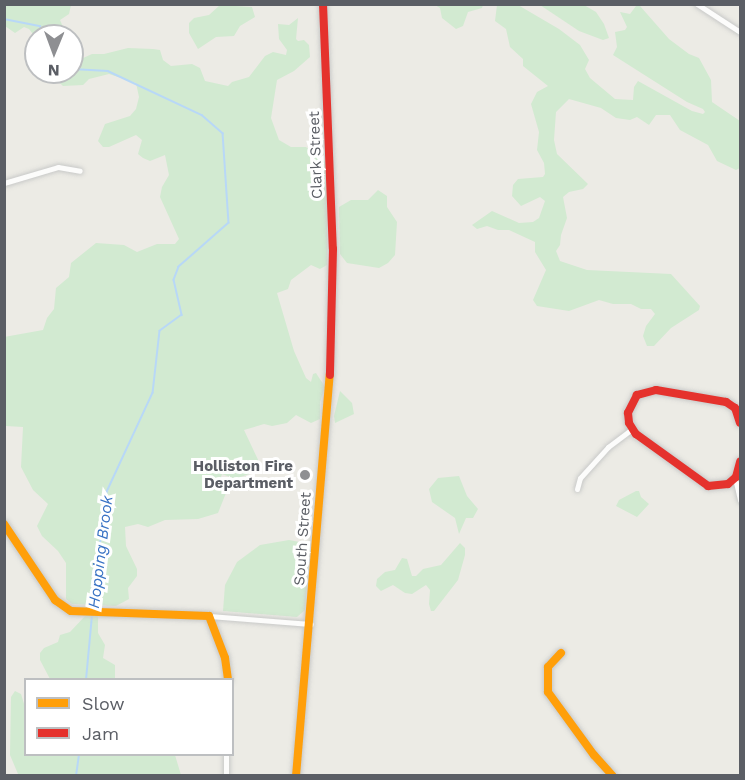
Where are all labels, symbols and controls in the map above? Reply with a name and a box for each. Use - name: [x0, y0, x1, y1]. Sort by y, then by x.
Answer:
- north arrow: [24, 24, 84, 84]
- text: N: [48, 61, 60, 80]
- street label: Clark Street: [305, 111, 327, 199]
- place label: Holliston Fire Department: [193, 457, 293, 492]
- marker: Holliston Fire Department: [298, 468, 312, 482]
- street label: South Street: [291, 492, 315, 586]
- water label: Hopping Brook: [85, 494, 117, 610]
- legend: [24, 678, 234, 756]
- text: Slow: [82, 693, 125, 714]
- text: Jam: [82, 723, 119, 744]

